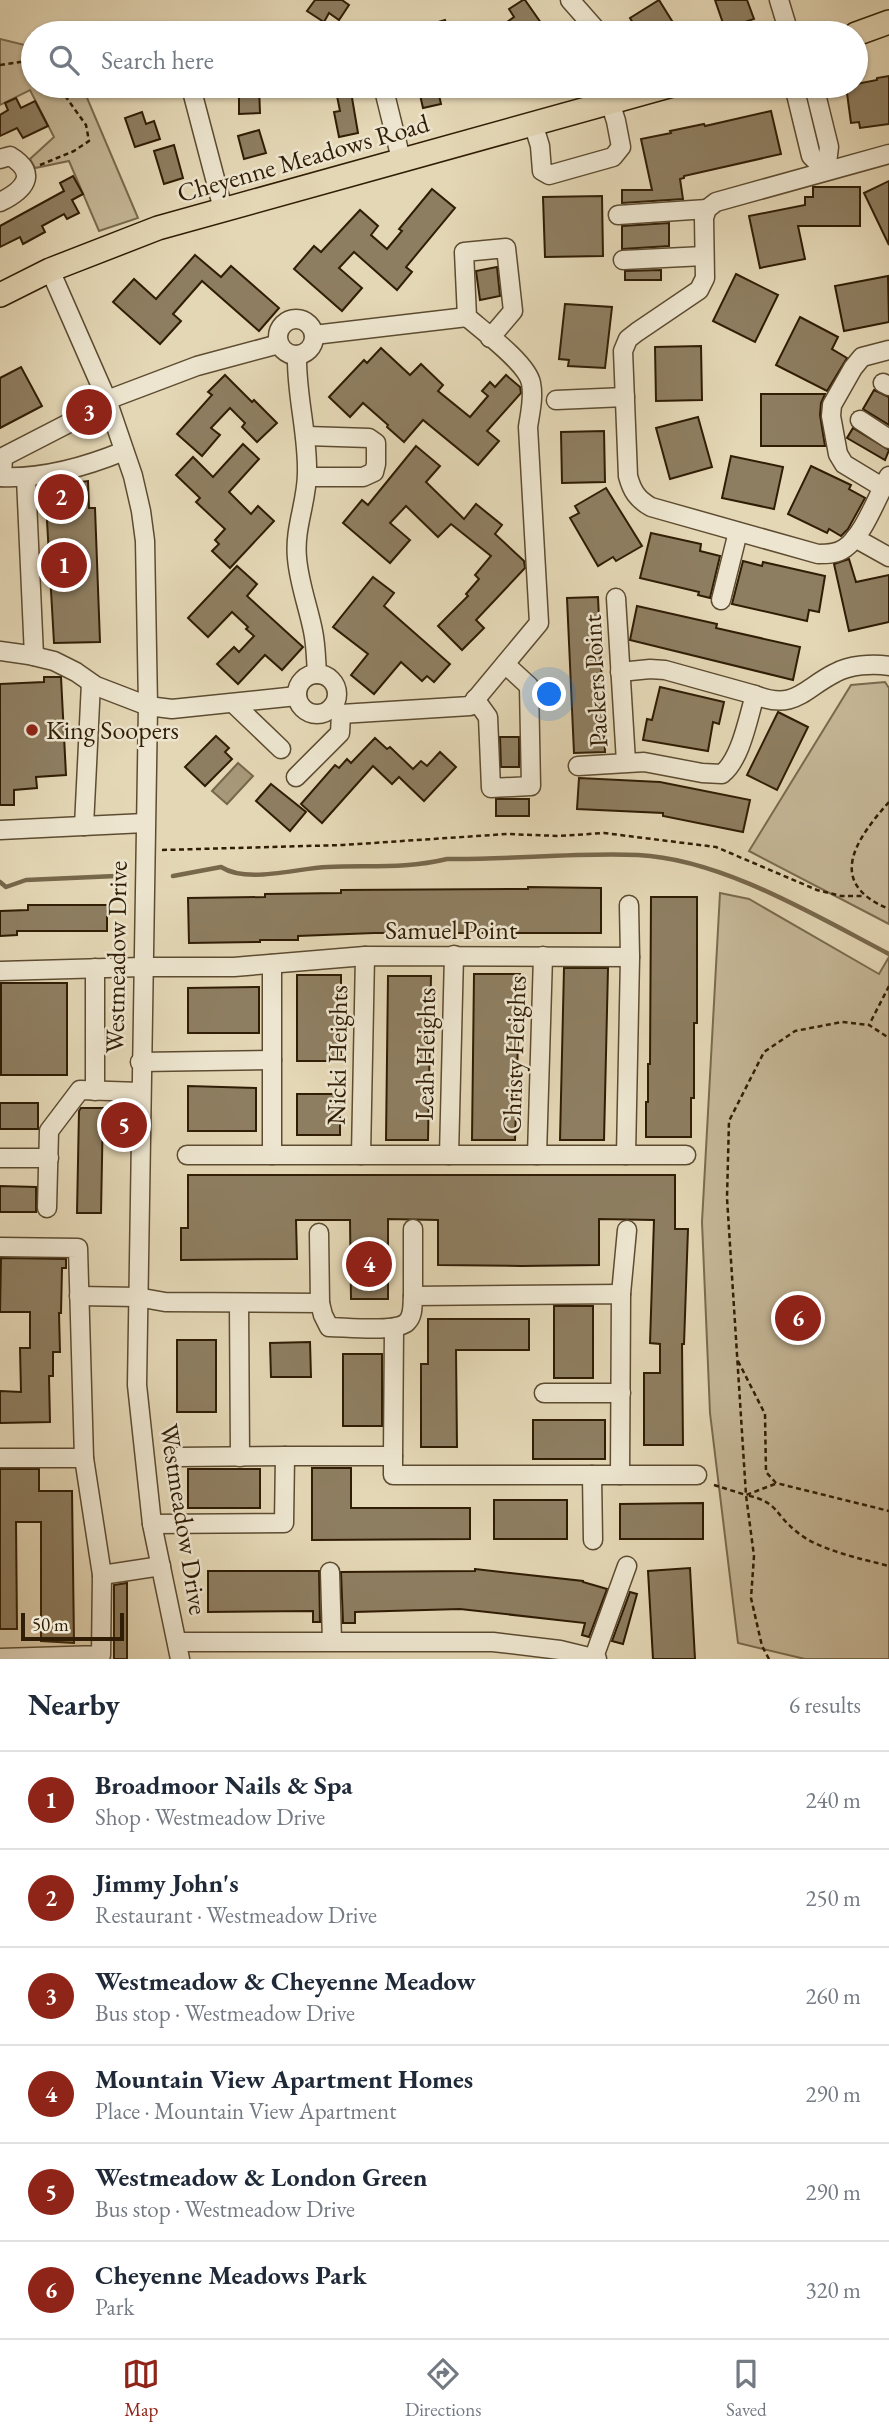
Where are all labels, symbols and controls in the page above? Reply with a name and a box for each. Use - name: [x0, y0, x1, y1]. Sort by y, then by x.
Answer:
- search box: [21, 21, 868, 98]
- icon: search: [45, 41, 83, 79]
- text: Search here: [101, 43, 214, 77]
- street label: Cheyenne Meadows Road: [173, 106, 434, 210]
- pin: 3: [66, 386, 112, 438]
- pin: 2: [38, 471, 84, 523]
- pin: 1: [41, 539, 87, 591]
- street label: Packers Point: [575, 614, 615, 748]
- your location: [532, 677, 566, 711]
- place label: King Soopers: [46, 713, 179, 747]
- marker: King Soopers: [24, 722, 40, 738]
- street label: Westmeadow Drive: [97, 860, 135, 1054]
- street label: Samuel Point: [385, 913, 517, 947]
- street label: Christy Heights: [494, 975, 534, 1135]
- street label: Nicki Heights: [319, 985, 355, 1125]
- street label: Leah Heights: [407, 987, 443, 1121]
- pin: 5: [101, 1099, 147, 1151]
- pin: 4: [346, 1238, 392, 1290]
- pin: 6: [775, 1292, 821, 1344]
- street label: Westmeadow Drive: [152, 1421, 216, 1617]
- scale bar: [21, 1610, 124, 1642]
- text: 50 m: [32, 1612, 69, 1637]
- text: Nearby: [28, 1685, 120, 1724]
- text: 6 results: [789, 1690, 861, 1720]
- text: Broadmoor Nails & Spa: [95, 1768, 353, 1802]
- text: 1: [45, 1785, 57, 1815]
- text: 240 m: [805, 1785, 861, 1815]
- text: Shop · Westmeadow Drive: [95, 1802, 325, 1832]
- text: Jimmy John's: [95, 1866, 239, 1900]
- text: 2: [45, 1883, 57, 1913]
- text: 250 m: [805, 1883, 861, 1913]
- text: Restaurant · Westmeadow Drive: [95, 1900, 377, 1930]
- text: Westmeadow & Cheyenne Meadow: [95, 1964, 476, 1998]
- text: 3: [45, 1981, 57, 2011]
- text: 260 m: [805, 1981, 861, 2011]
- text: Bus stop · Westmeadow Drive: [95, 1998, 355, 2028]
- text: Mountain View Apartment Homes: [95, 2062, 473, 2096]
- text: 4: [45, 2079, 57, 2109]
- text: 290 m: [805, 2079, 861, 2109]
- text: Place · Mountain View Apartment: [95, 2096, 396, 2126]
- text: Westmeadow & London Green: [95, 2160, 427, 2194]
- text: 5: [45, 2177, 57, 2207]
- text: 290 m: [805, 2177, 861, 2207]
- text: Bus stop · Westmeadow Drive: [95, 2194, 355, 2224]
- text: Cheyenne Meadows Park: [95, 2258, 367, 2292]
- text: 6: [45, 2275, 57, 2305]
- text: 320 m: [805, 2275, 861, 2305]
- text: Park: [95, 2292, 134, 2322]
- tab: Map: [122, 2355, 160, 2422]
- tab: Directions: [405, 2355, 481, 2422]
- tab: Saved: [726, 2355, 767, 2422]

